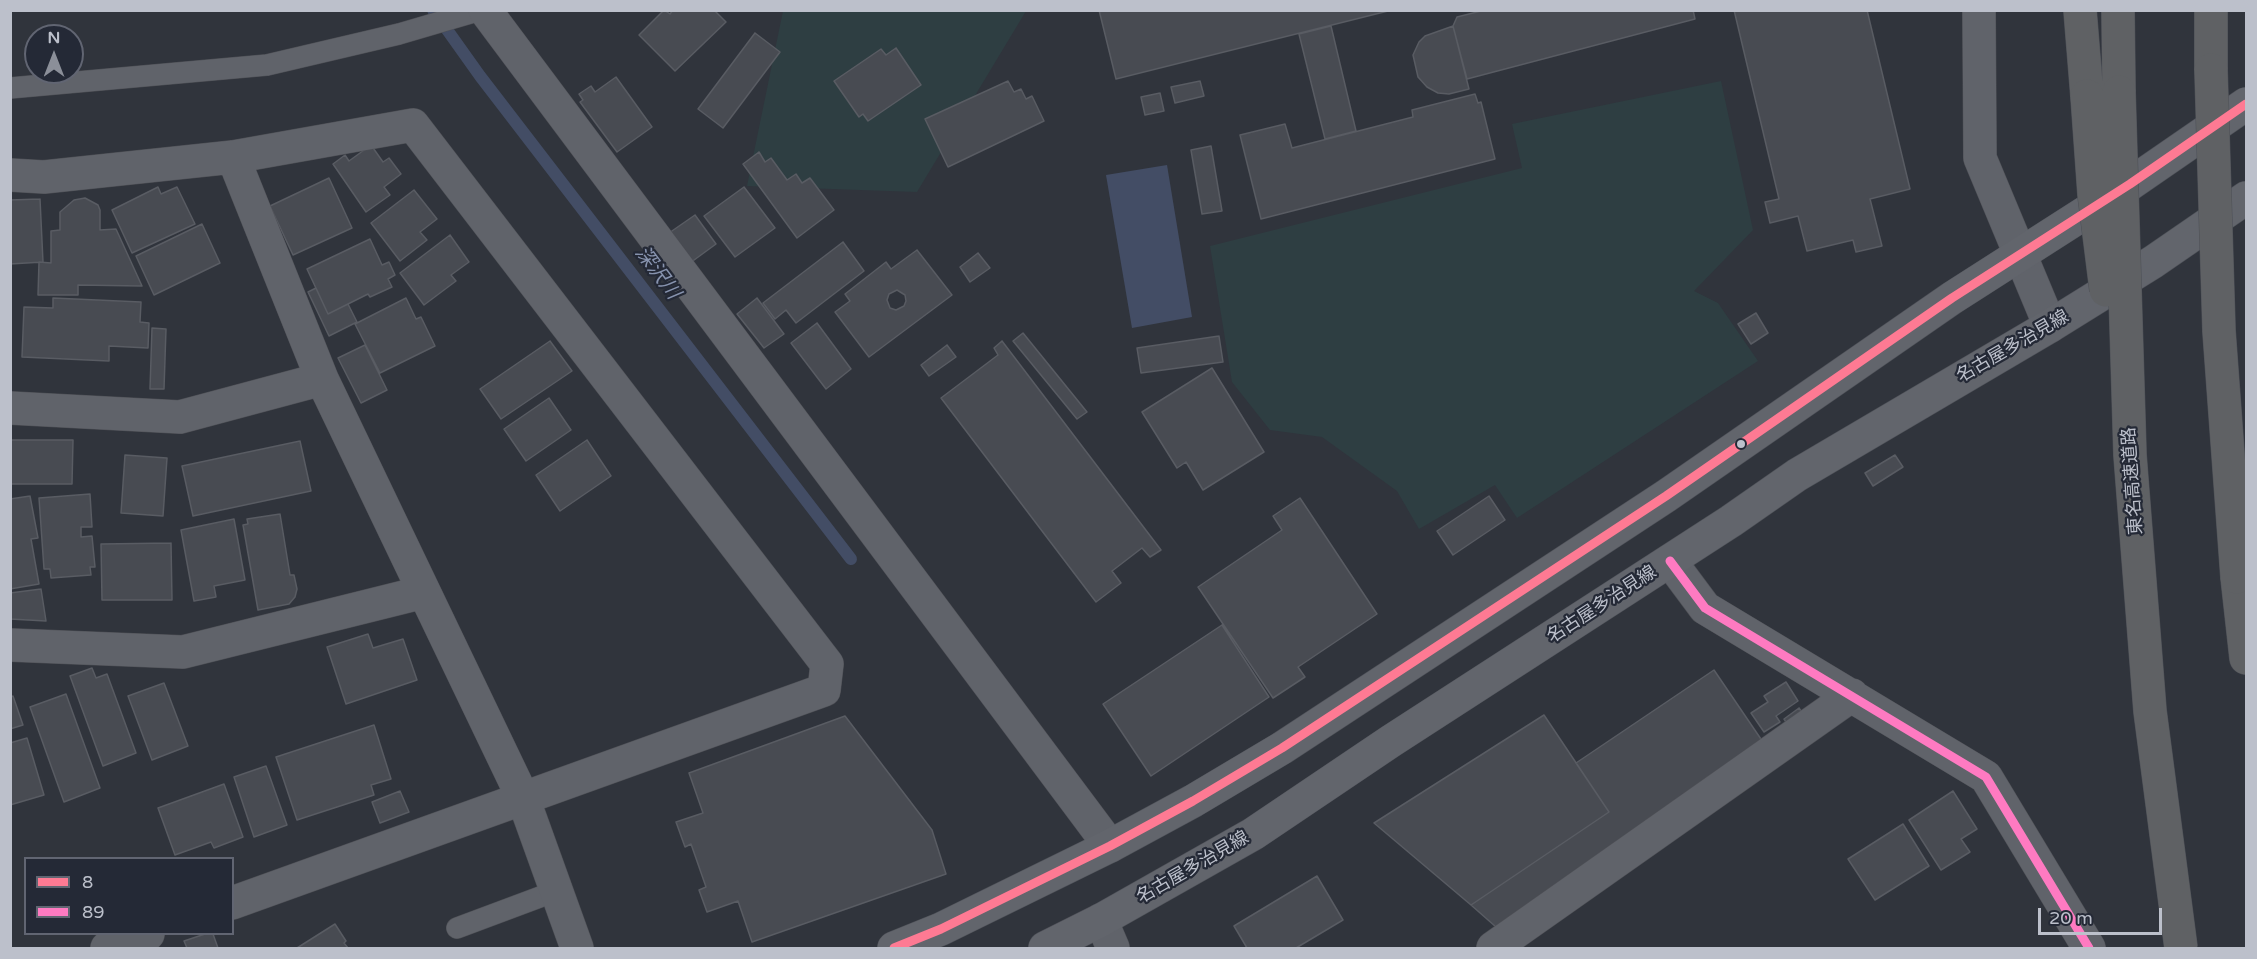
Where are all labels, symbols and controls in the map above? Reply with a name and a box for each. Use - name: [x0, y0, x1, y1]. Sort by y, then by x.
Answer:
- north arrow: [24, 24, 84, 84]
- text: N: [48, 28, 60, 48]
- water label: 深沢川: [629, 242, 685, 304]
- street label: 名古屋多治見線: [1953, 306, 2073, 388]
- street label: 東名高速道路: [2118, 426, 2148, 536]
- unlabelled marker: [1735, 438, 1747, 450]
- street label: 名古屋多治見線: [1543, 562, 1661, 648]
- street label: 名古屋多治見線: [1133, 827, 1253, 909]
- legend: [24, 857, 234, 935]
- text: 8: [82, 871, 93, 893]
- scale bar: [2041, 896, 2166, 934]
- text: 89: [82, 901, 105, 923]
- text: 20 m: [2049, 907, 2093, 929]

